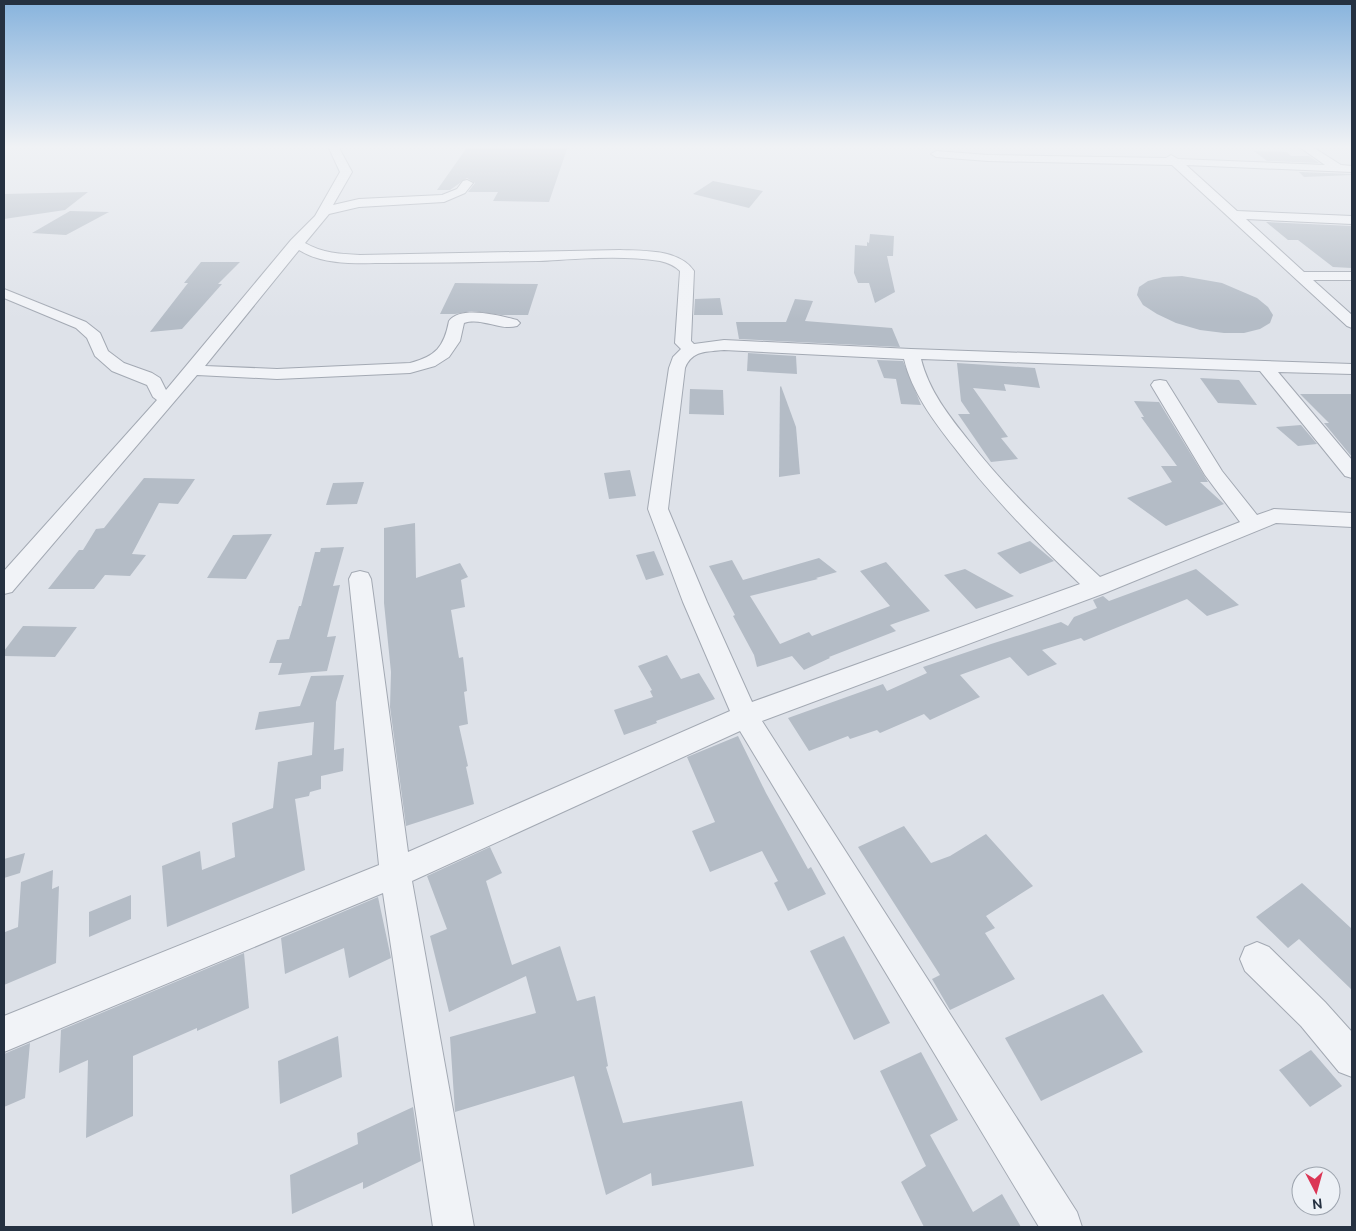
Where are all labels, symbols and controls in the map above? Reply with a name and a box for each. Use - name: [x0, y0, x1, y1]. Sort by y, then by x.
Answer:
- north arrow: [1291, 1166, 1341, 1216]
- text: N: [1311, 1195, 1323, 1212]

